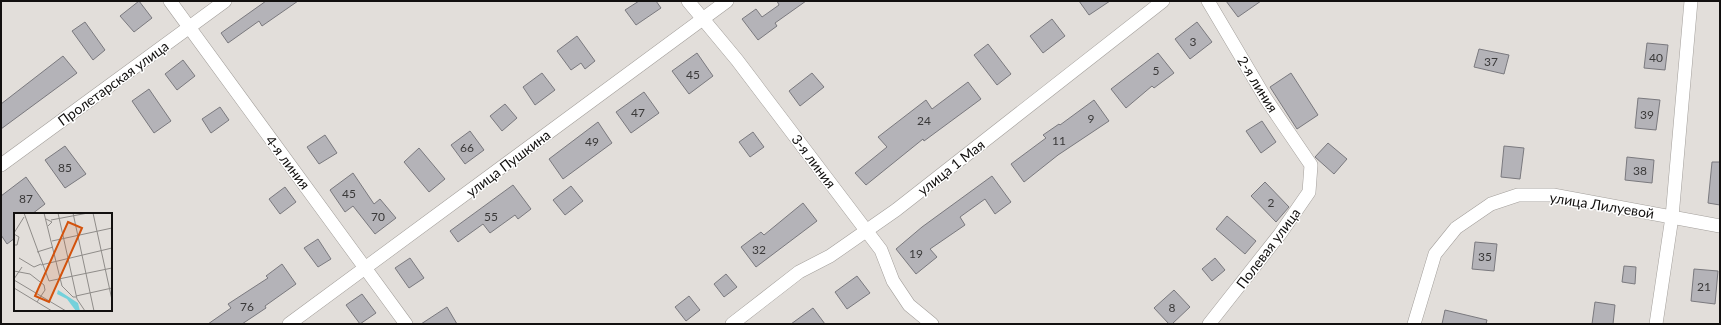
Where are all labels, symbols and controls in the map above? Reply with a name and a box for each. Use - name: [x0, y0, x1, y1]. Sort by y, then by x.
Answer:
- house number: 3: [1190, 34, 1197, 49]
- street label: Пролетарская улица: [54, 37, 172, 129]
- house number: 40: [1649, 50, 1663, 65]
- street label: 2-я линия: [1234, 53, 1282, 115]
- house number: 37: [1484, 54, 1498, 69]
- house number: 5: [1153, 63, 1160, 78]
- house number: 45: [686, 67, 700, 82]
- house number: 47: [631, 105, 645, 120]
- house number: 39: [1640, 107, 1654, 122]
- house number: 9: [1088, 111, 1095, 126]
- house number: 24: [917, 113, 931, 128]
- street label: улица Пушкина: [463, 126, 553, 200]
- street label: 3-я линия: [788, 131, 840, 191]
- street label: 4-я линия: [262, 132, 314, 192]
- house number: 11: [1052, 133, 1066, 148]
- house number: 49: [585, 134, 599, 149]
- street label: улица 1 Мая: [914, 136, 988, 198]
- house number: 66: [460, 140, 474, 155]
- house number: 85: [58, 160, 72, 175]
- house number: 38: [1633, 163, 1647, 178]
- house number: 45: [342, 186, 356, 201]
- street label: улица Лилуевой: [1549, 188, 1655, 222]
- house number: 87: [19, 191, 33, 206]
- house number: 2: [1268, 195, 1275, 210]
- street label: Полевая улица: [1232, 205, 1304, 291]
- house number: 70: [371, 209, 385, 224]
- house number: 55: [484, 209, 498, 224]
- inset map: [14, 213, 112, 311]
- house number: 32: [752, 242, 766, 257]
- house number: 19: [909, 246, 923, 261]
- house number: 35: [1478, 249, 1492, 264]
- house number: 21: [1697, 279, 1711, 294]
- house number: 76: [240, 299, 254, 314]
- house number: 8: [1169, 300, 1176, 315]

